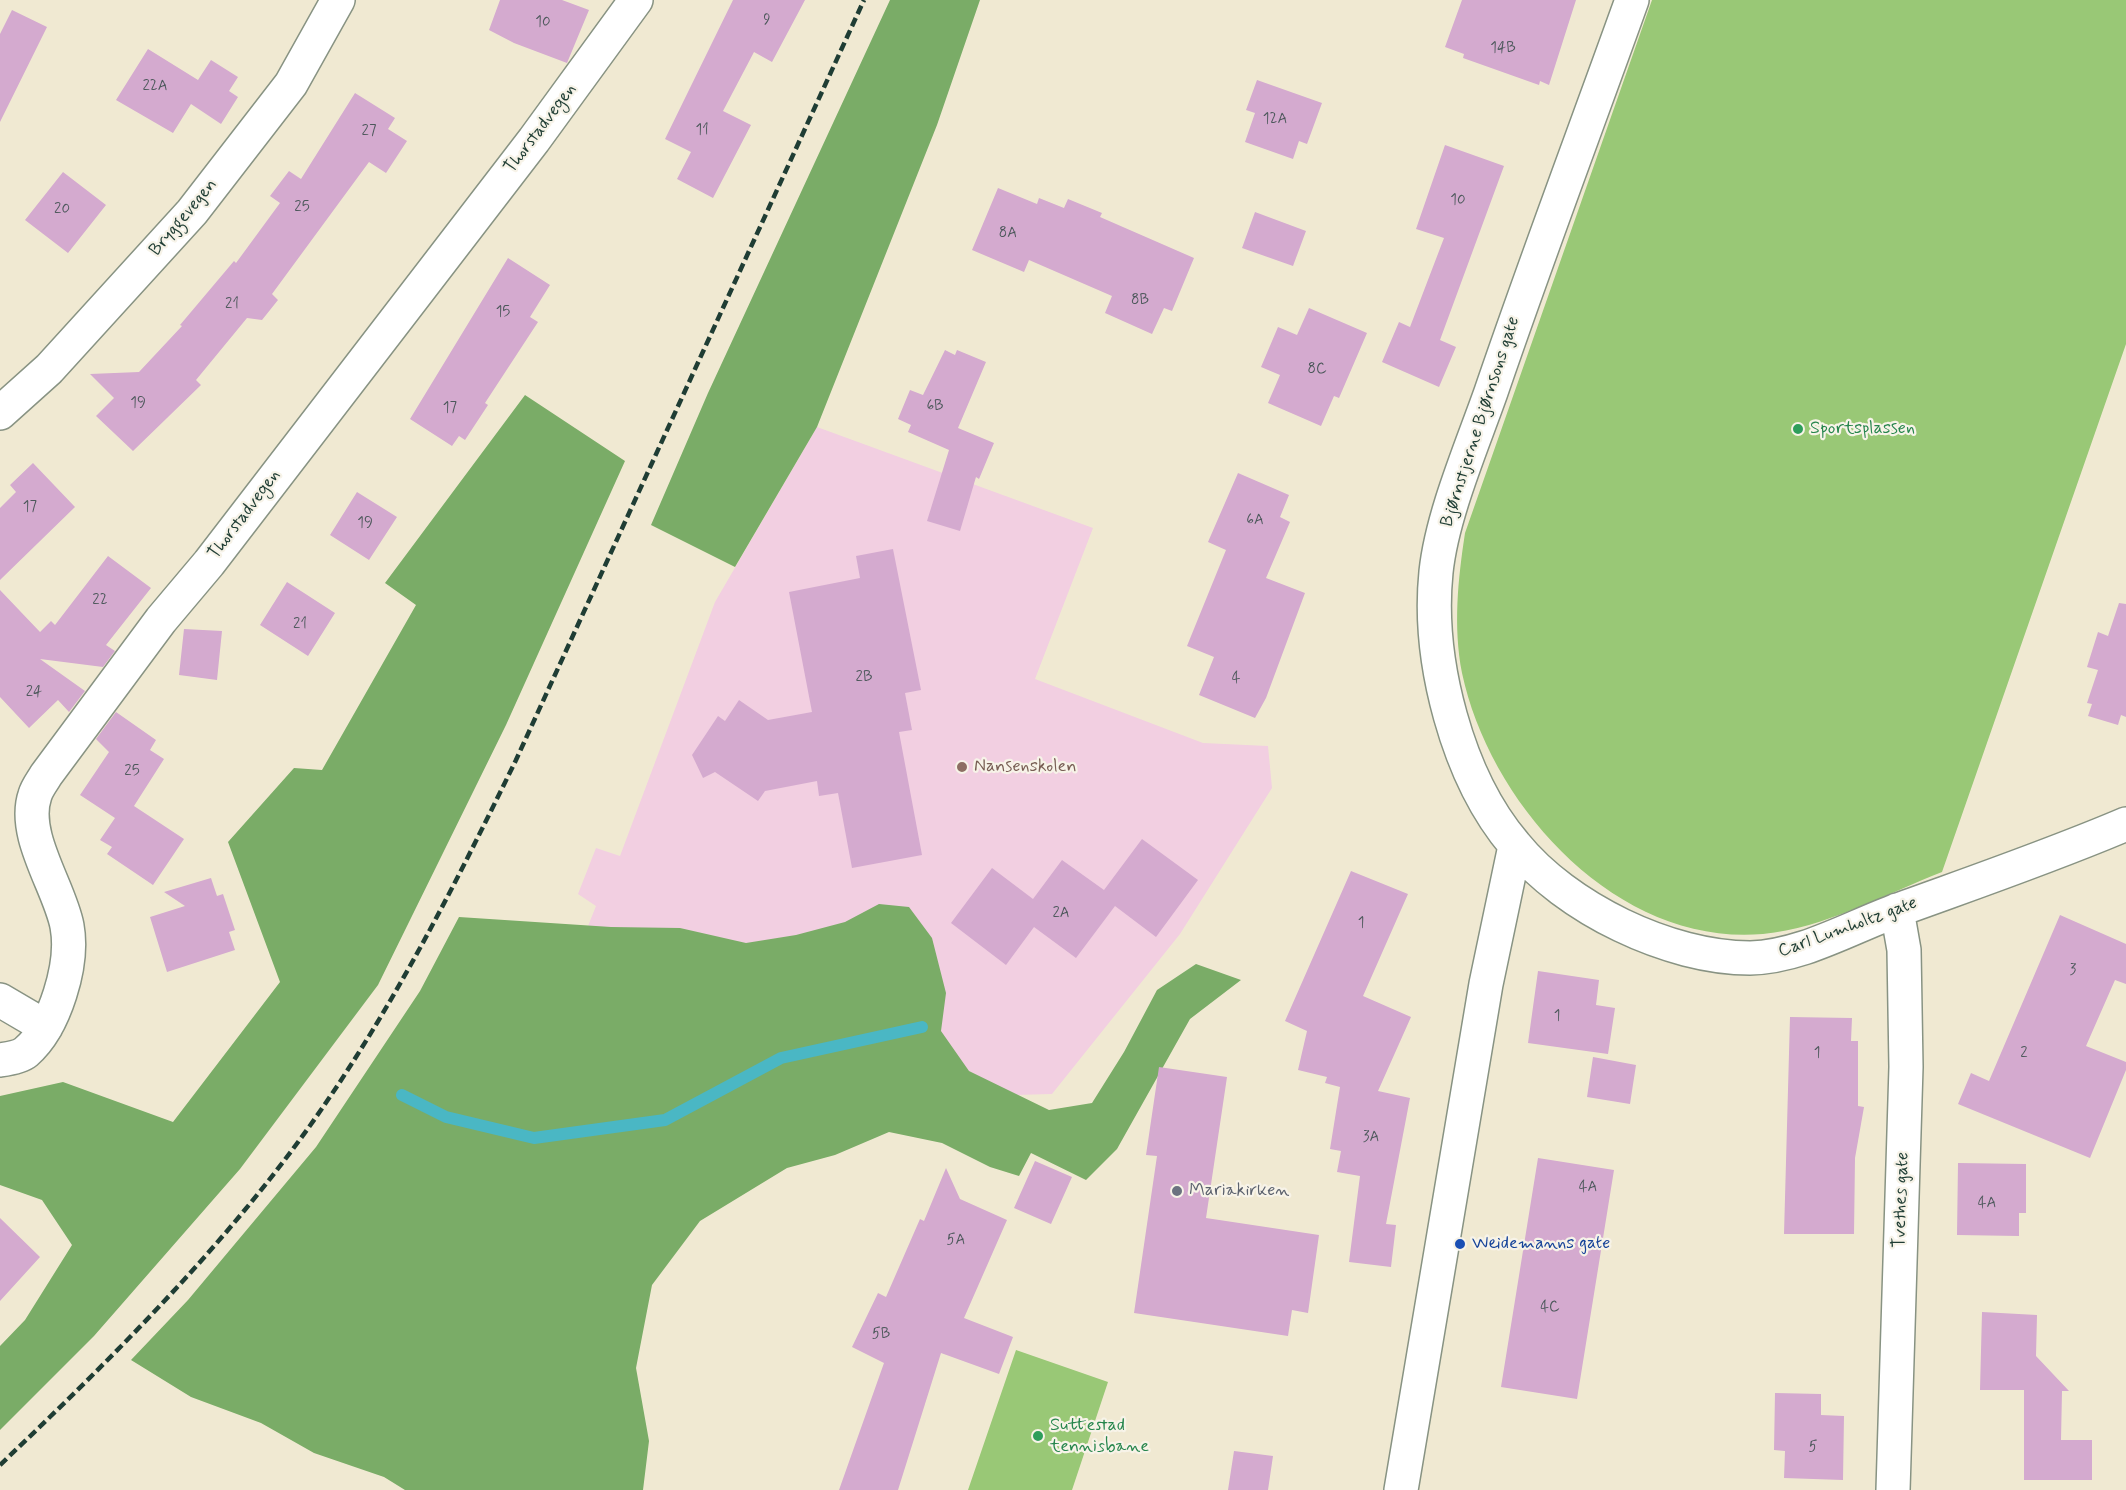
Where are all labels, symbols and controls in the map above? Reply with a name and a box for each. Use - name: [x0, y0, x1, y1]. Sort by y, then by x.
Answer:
- house number: 9: [763, 12, 771, 30]
- house number: 10: [535, 14, 551, 32]
- house number: 14B: [1490, 40, 1516, 58]
- house number: 22A: [142, 78, 168, 96]
- street label: Thorstadvegen: [500, 80, 582, 178]
- house number: 12A: [1263, 111, 1287, 129]
- house number: 11: [695, 122, 709, 140]
- house number: 27: [362, 123, 376, 141]
- street label: Bryggevegen: [145, 175, 223, 261]
- house number: 10: [1450, 192, 1466, 210]
- house number: 25: [294, 199, 310, 217]
- house number: 20: [54, 201, 70, 219]
- house number: 8A: [999, 225, 1017, 243]
- house number: 8B: [1131, 292, 1149, 310]
- house number: 21: [225, 296, 239, 314]
- house number: 15: [496, 304, 510, 322]
- street label: Bjørnstjerne Bjørnsons gate: [1437, 314, 1525, 530]
- house number: 8C: [1307, 361, 1327, 379]
- house number: 19: [130, 395, 146, 413]
- house number: 6B: [926, 398, 944, 416]
- house number: 17: [443, 400, 457, 418]
- place label: Sportsplassen: [1810, 418, 1915, 440]
- marker: Sportsplassen: [1791, 422, 1805, 436]
- street label: Thorstadvegen: [204, 466, 286, 564]
- house number: 17: [23, 499, 37, 517]
- house number: 6A: [1246, 512, 1264, 530]
- house number: 19: [357, 515, 373, 533]
- house number: 22: [92, 592, 108, 610]
- house number: 21: [293, 616, 307, 634]
- house number: 2B: [856, 669, 872, 687]
- house number: 4: [1232, 670, 1240, 688]
- house number: 24: [26, 684, 42, 702]
- place label: Nansenskolen: [974, 756, 1077, 778]
- marker: Nansenskolen: [955, 760, 969, 774]
- house number: 25: [124, 763, 140, 781]
- street label: Carl Lumholtz gate: [1776, 893, 1920, 963]
- house number: 2A: [1052, 905, 1070, 923]
- house number: 1: [1358, 915, 1364, 933]
- house number: 3: [2070, 962, 2076, 980]
- house number: 1: [1554, 1008, 1560, 1026]
- house number: 1: [1814, 1045, 1820, 1063]
- house number: 2: [2020, 1045, 2028, 1063]
- house number: 3A: [1363, 1129, 1379, 1147]
- street label: Tvethes gate: [1890, 1152, 1914, 1248]
- house number: 4A: [1579, 1179, 1597, 1197]
- place label: Mariakirken: [1189, 1180, 1289, 1202]
- marker: Mariakirken: [1170, 1184, 1184, 1198]
- house number: 4A: [1978, 1195, 1996, 1213]
- house number: 5A: [947, 1232, 965, 1250]
- place label: Weidemanns gate: [1472, 1233, 1610, 1255]
- marker: Weidemanns gate: [1453, 1237, 1467, 1251]
- house number: 4C: [1540, 1299, 1560, 1317]
- house number: 5B: [872, 1326, 890, 1344]
- place label: Suttestad tennisbane: [1050, 1415, 1149, 1458]
- marker: Suttestad tennisbane: [1031, 1429, 1045, 1443]
- house number: 5: [1809, 1439, 1817, 1457]

